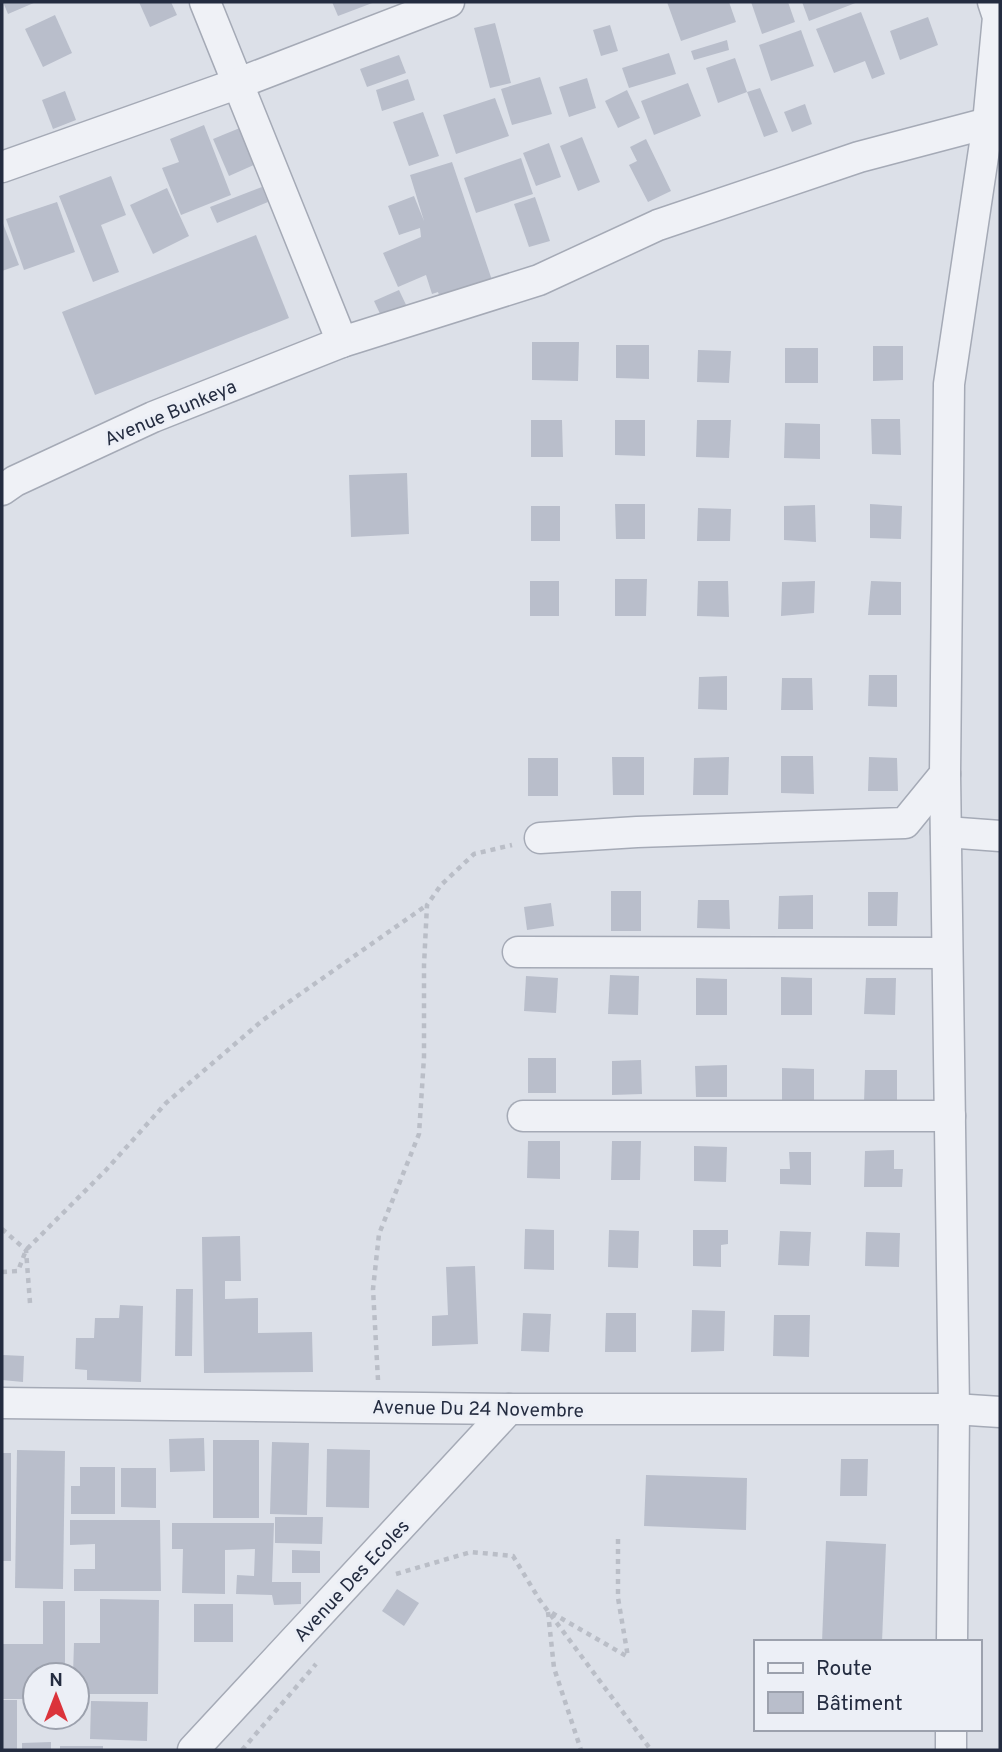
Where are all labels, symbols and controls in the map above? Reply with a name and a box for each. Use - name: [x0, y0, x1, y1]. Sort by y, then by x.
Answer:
- street label: Avenue Bunkeya: [101, 375, 240, 452]
- street label: Avenue Du 24 Novembre: [372, 1396, 584, 1424]
- street label: Avenue Des Ecoles: [289, 1515, 415, 1648]
- legend: [754, 1640, 981, 1731]
- text: Route: [816, 1656, 872, 1683]
- north arrow: [21, 1661, 91, 1731]
- text: N: [49, 1669, 63, 1693]
- text: Bâtiment: [816, 1691, 903, 1718]

